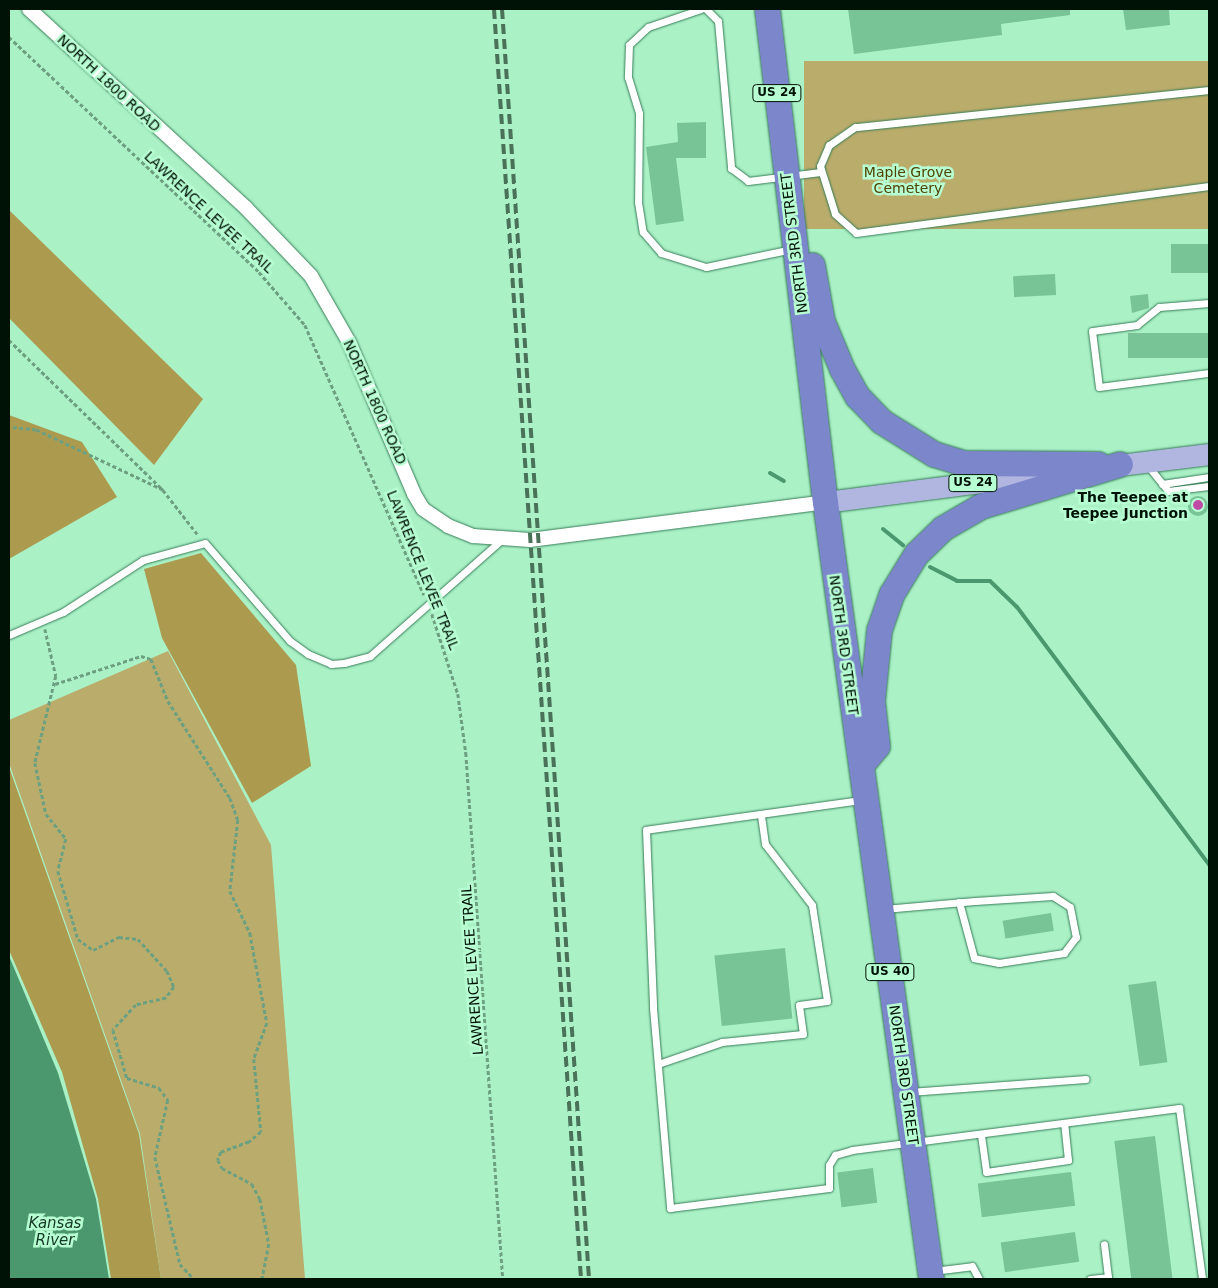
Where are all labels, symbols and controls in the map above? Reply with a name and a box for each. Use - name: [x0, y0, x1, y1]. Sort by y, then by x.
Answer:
- street label: NORTH 1800 ROAD: [54, 31, 164, 135]
- road number: US 24: [752, 84, 802, 102]
- street label: LAWRENCE LEVEE TRAIL: [141, 148, 277, 276]
- park label: Maple Grove Cemetery: [864, 164, 952, 196]
- street label: NORTH 3RD STREET: [777, 172, 811, 314]
- street label: NORTH 1800 ROAD: [340, 337, 410, 467]
- road number: US 24: [948, 473, 998, 492]
- street label: LAWRENCE LEVEE TRAIL: [383, 488, 463, 652]
- place label: The Teepee at Teepee Junction: [1063, 489, 1188, 522]
- marker: The Teepee at Teepee Junction: [1192, 499, 1204, 511]
- street label: NORTH 3RD STREET: [826, 574, 862, 716]
- street label: LAWRENCE LEVEE TRAIL: [458, 884, 486, 1056]
- road number: US 40: [865, 962, 915, 982]
- street label: NORTH 3RD STREET: [886, 1004, 922, 1146]
- water label: Kansas River: [29, 1214, 81, 1249]

